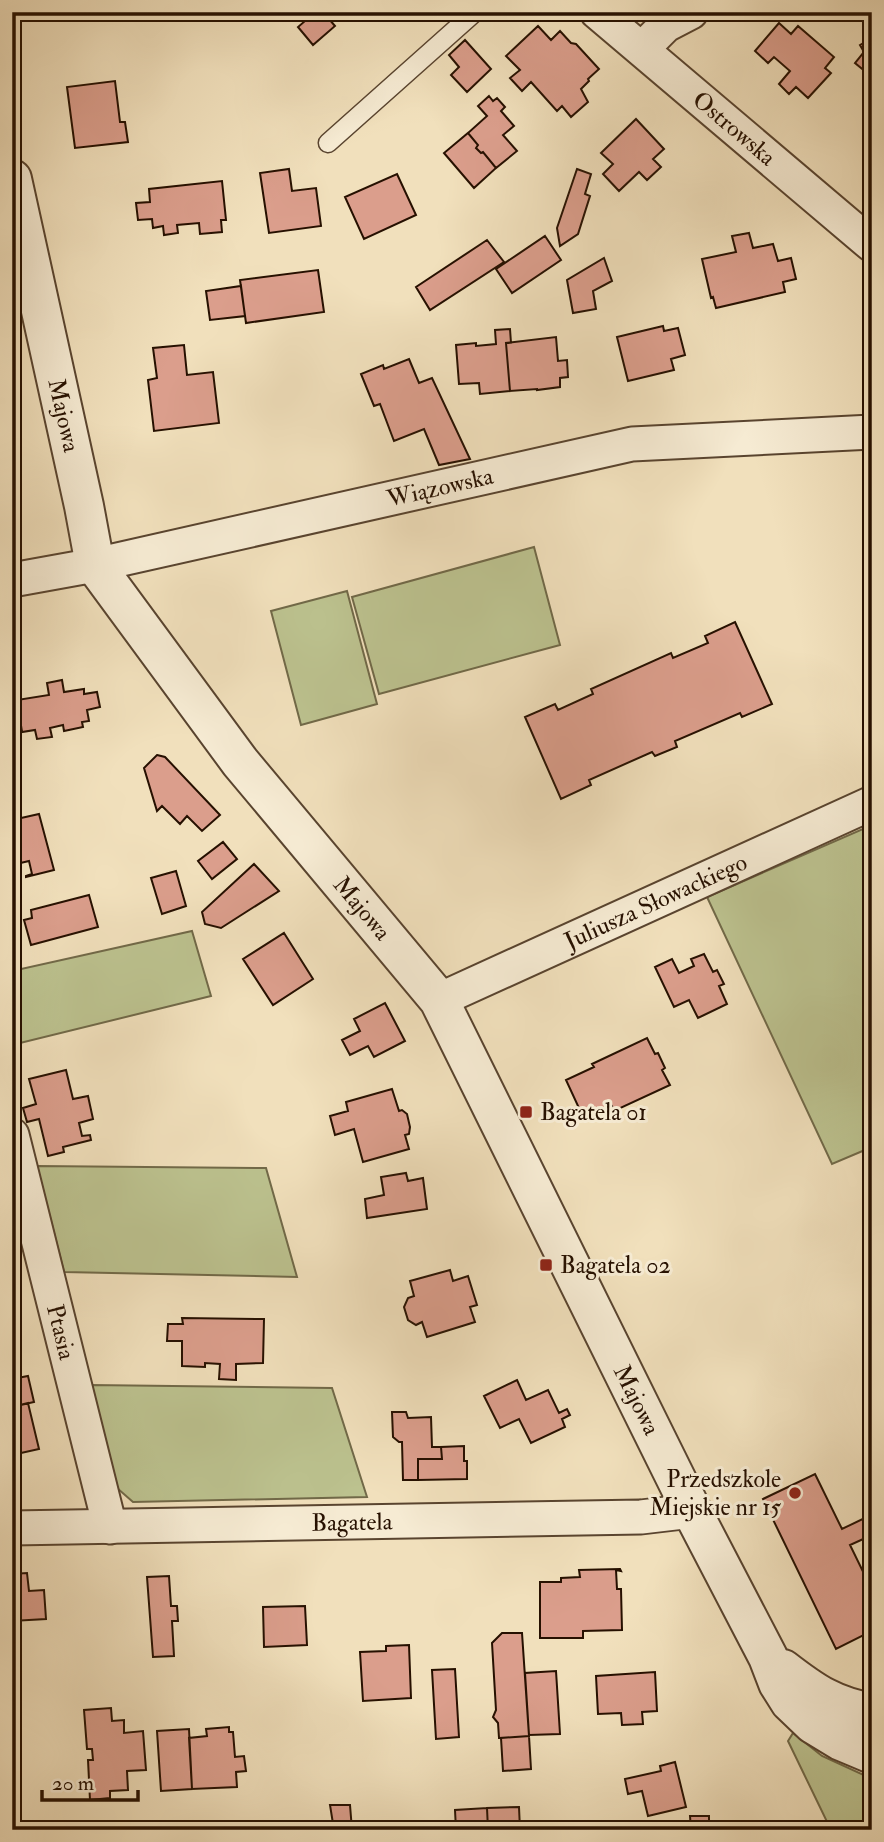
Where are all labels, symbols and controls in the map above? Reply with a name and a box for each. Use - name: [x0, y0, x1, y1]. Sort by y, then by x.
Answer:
- street label: Ostrowska: [686, 85, 783, 174]
- street label: Majowa: [40, 376, 87, 456]
- street label: Wiązowska: [383, 461, 497, 515]
- street label: Juliusza Słowackiego: [559, 847, 752, 957]
- street label: Majowa: [326, 870, 398, 948]
- place label: Bagatela 01: [540, 1097, 647, 1128]
- marker: Bagatela 01: [518, 1104, 534, 1120]
- place label: Bagatela 02: [560, 1250, 671, 1281]
- marker: Bagatela 02: [538, 1257, 554, 1273]
- street label: Ptasia: [39, 1301, 83, 1364]
- street label: Majowa: [606, 1360, 668, 1441]
- place label: Przedszkole Miejskie nr 15: [649, 1464, 781, 1523]
- marker: Przedszkole Miejskie nr 15: [787, 1485, 803, 1501]
- street label: Bagatela: [311, 1506, 394, 1539]
- scale bar: [42, 1758, 138, 1802]
- text: 20 m: [52, 1770, 94, 1797]

